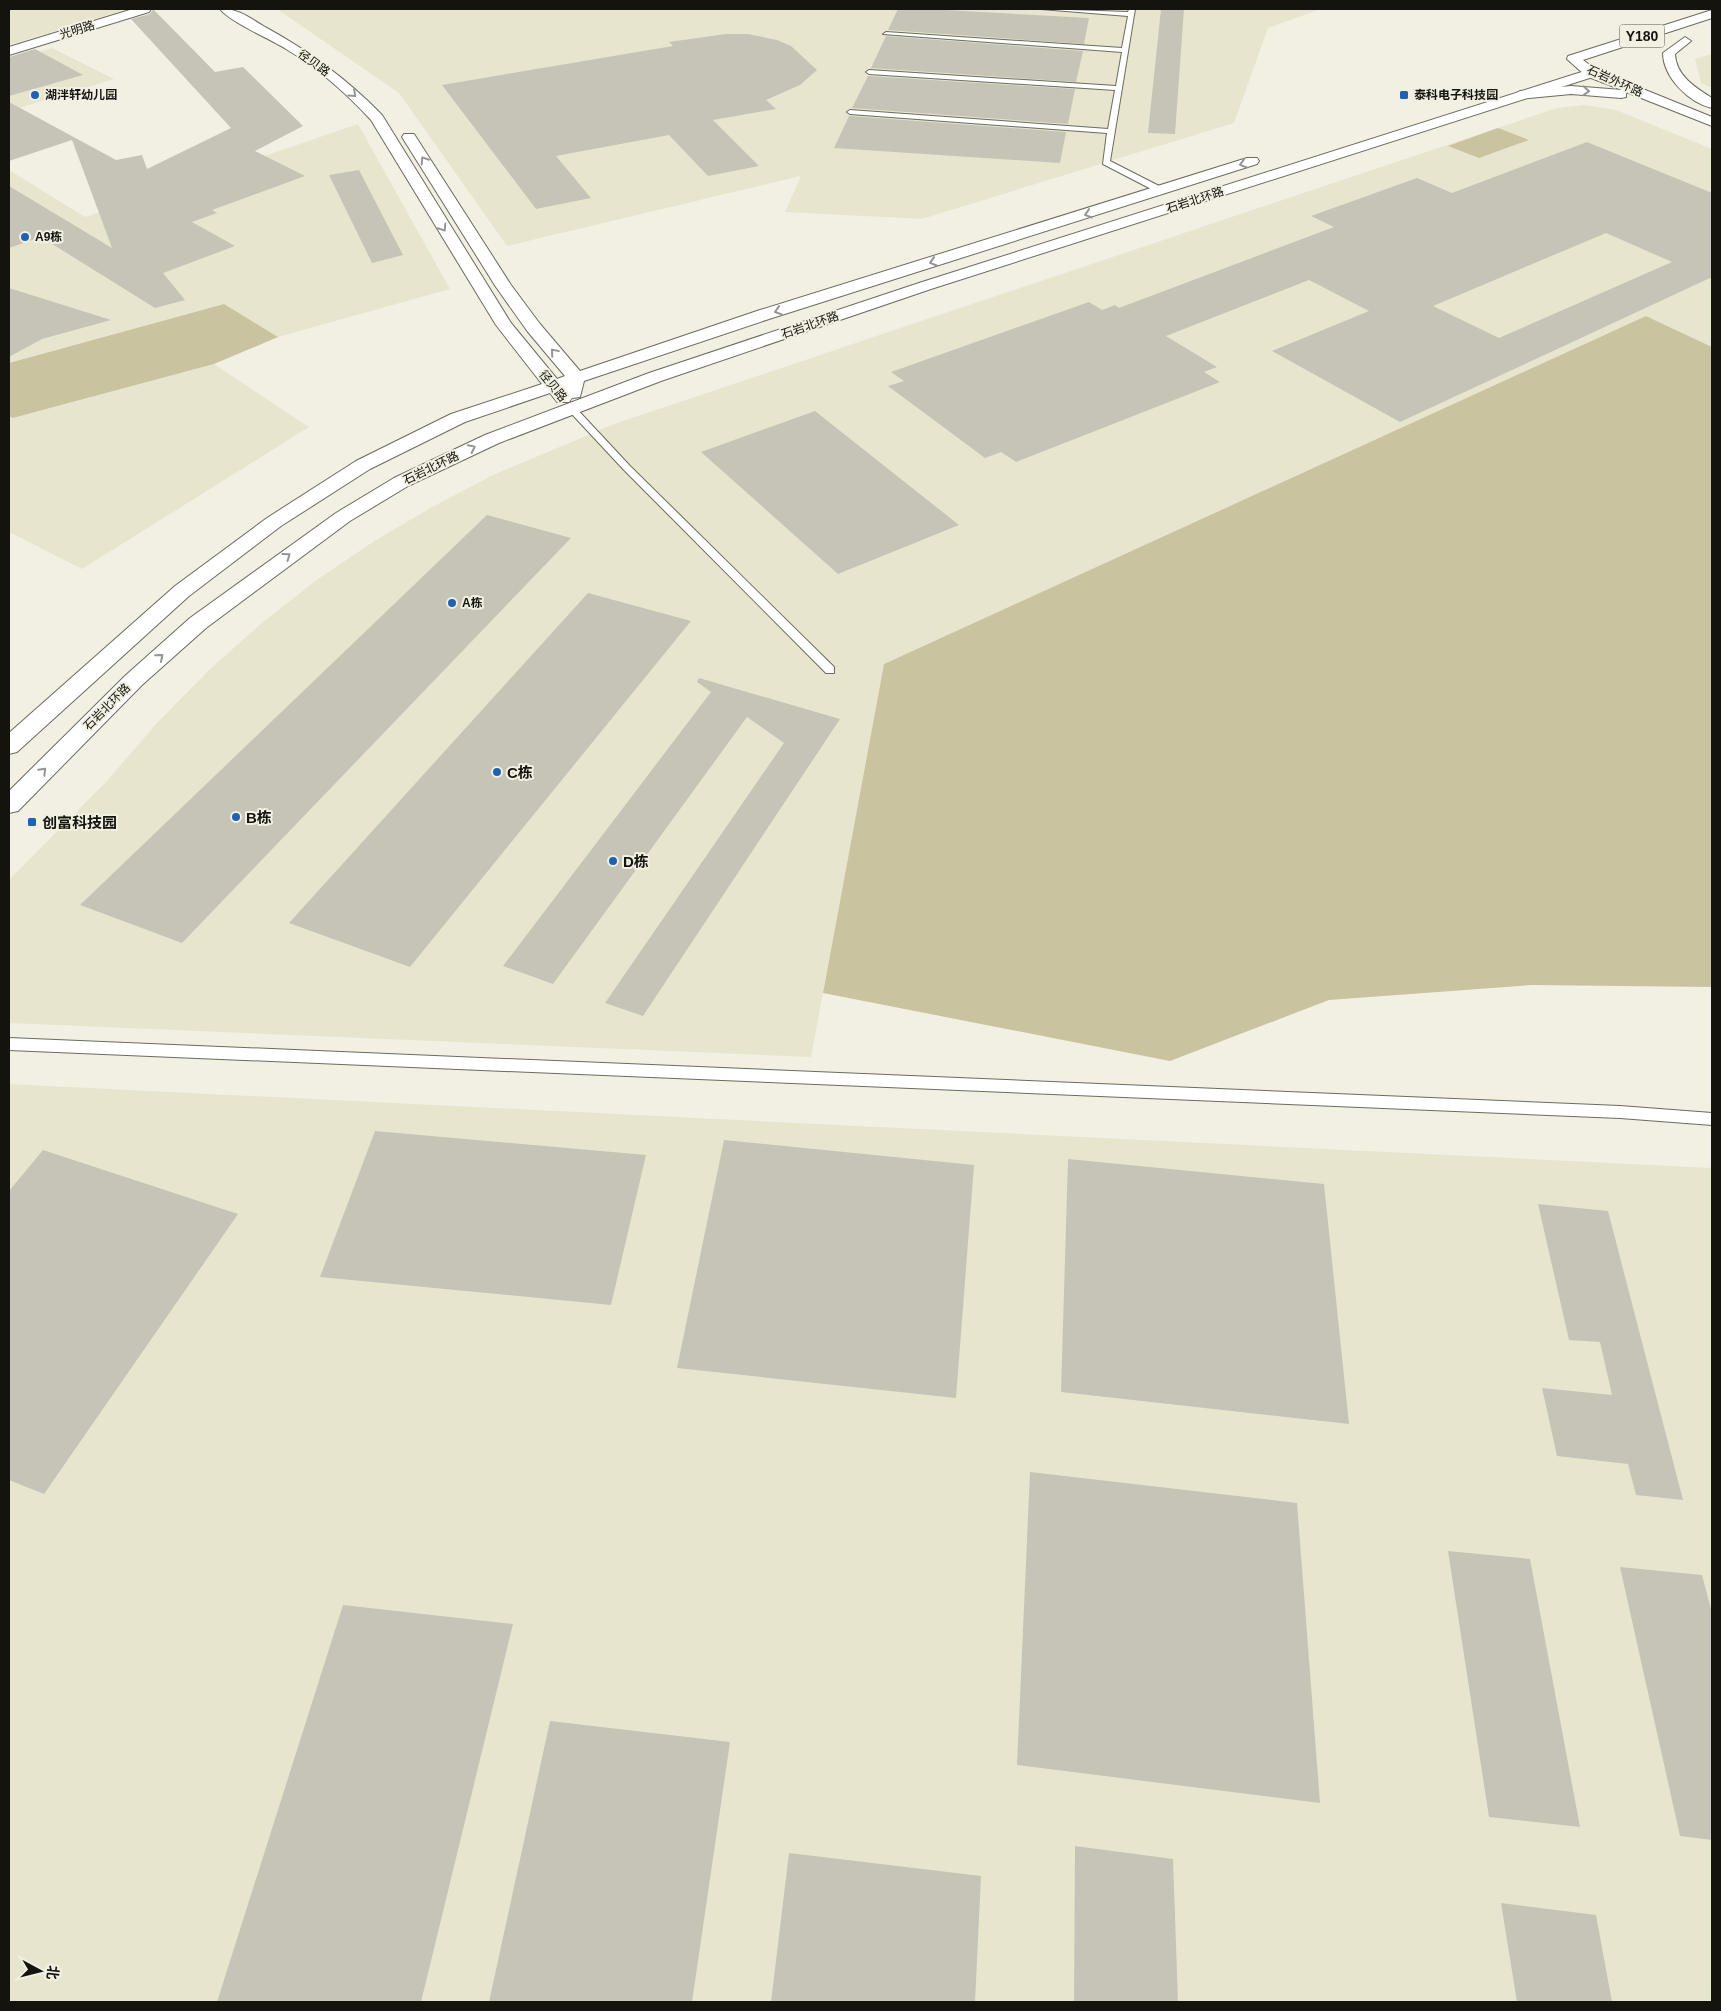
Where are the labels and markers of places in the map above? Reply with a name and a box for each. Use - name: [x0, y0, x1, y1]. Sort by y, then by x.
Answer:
- place label: 湖泮轩幼儿园: [45, 88, 117, 102]
- place label: 泰科电子科技园: [1414, 88, 1498, 102]
- marker: 湖泮轩幼儿园: [29, 89, 41, 101]
- marker: 泰科电子科技园: [1398, 89, 1410, 101]
- place label: A9栋: [35, 230, 62, 244]
- marker: A9栋: [19, 231, 31, 243]
- place label: A栋: [462, 596, 483, 610]
- marker: A栋: [446, 597, 458, 609]
- place label: C栋: [507, 764, 533, 781]
- marker: C栋: [491, 766, 503, 778]
- place label: B栋: [246, 809, 272, 826]
- marker: B栋: [230, 811, 242, 823]
- place label: 创富科技园: [42, 814, 117, 831]
- marker: 创富科技园: [26, 816, 38, 828]
- place label: D栋: [623, 853, 649, 870]
- marker: D栋: [607, 855, 619, 867]

